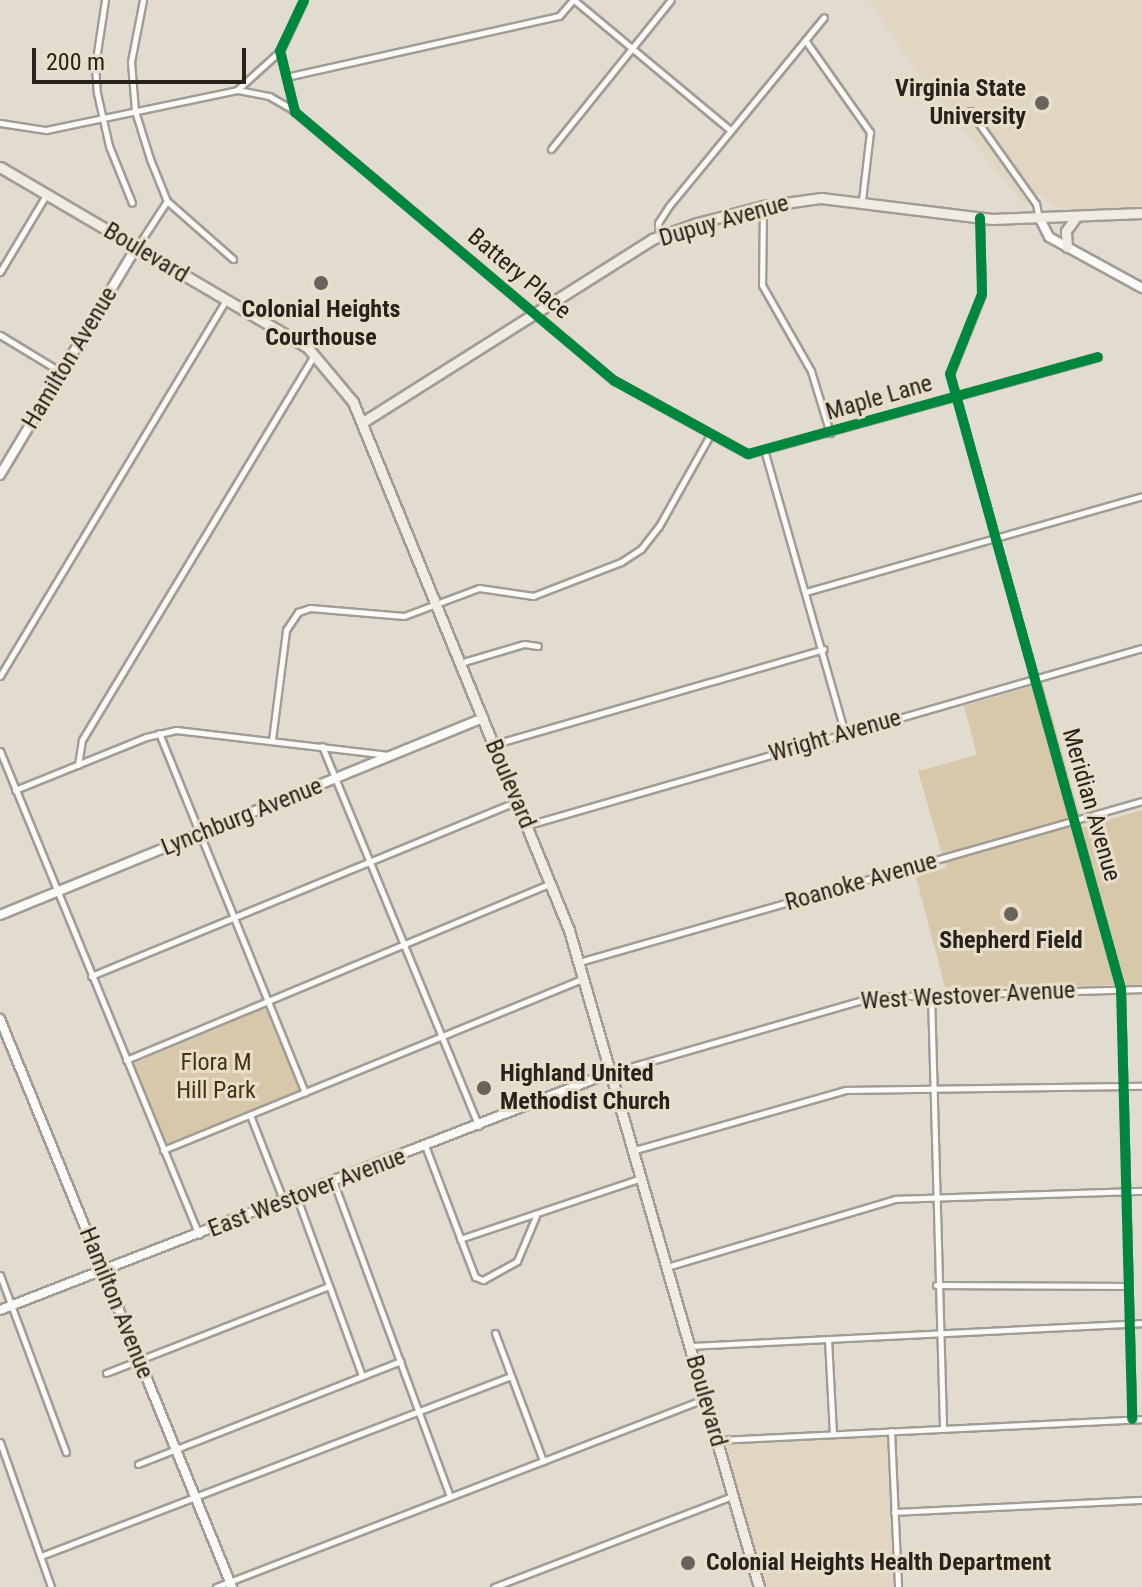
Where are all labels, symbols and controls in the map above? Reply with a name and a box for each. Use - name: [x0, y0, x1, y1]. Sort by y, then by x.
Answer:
- scale bar: [36, 32, 250, 82]
- text: 200 m: [46, 48, 105, 76]
- place label: Virginia State University: [895, 75, 1026, 131]
- marker: Virginia State University: [1033, 94, 1051, 112]
- street label: Dupuy Avenue: [656, 189, 792, 253]
- street label: Boulevard: [98, 216, 194, 290]
- street label: Battery Place: [462, 223, 576, 325]
- marker: Colonial Heights Courthouse: [312, 274, 330, 292]
- street label: Hamilton Avenue: [16, 282, 124, 434]
- place label: Colonial Heights Courthouse: [242, 296, 400, 352]
- street label: Maple Lane: [822, 369, 936, 427]
- street label: Wright Avenue: [766, 703, 904, 769]
- street label: Meridian Avenue: [1055, 725, 1127, 885]
- street label: Boulevard: [478, 735, 542, 833]
- street label: Lynchburg Avenue: [157, 772, 327, 862]
- street label: Roanoke Avenue: [782, 847, 940, 917]
- marker: Shepherd Field: [1002, 905, 1020, 923]
- place label: Shepherd Field: [939, 927, 1083, 955]
- street label: West Westover Avenue: [860, 976, 1076, 1016]
- park label: Flora M Hill Park: [176, 1049, 256, 1105]
- place label: Highland United Methodist Church: [500, 1060, 670, 1116]
- marker: Highland United Methodist Church: [475, 1079, 493, 1097]
- street label: East Westover Avenue: [204, 1142, 410, 1244]
- street label: Hamilton Avenue: [73, 1223, 159, 1383]
- street label: Boulevard: [679, 1352, 733, 1450]
- place label: Colonial Heights Health Department: [706, 1549, 1051, 1577]
- marker: Colonial Heights Health Department: [677, 1552, 699, 1574]

